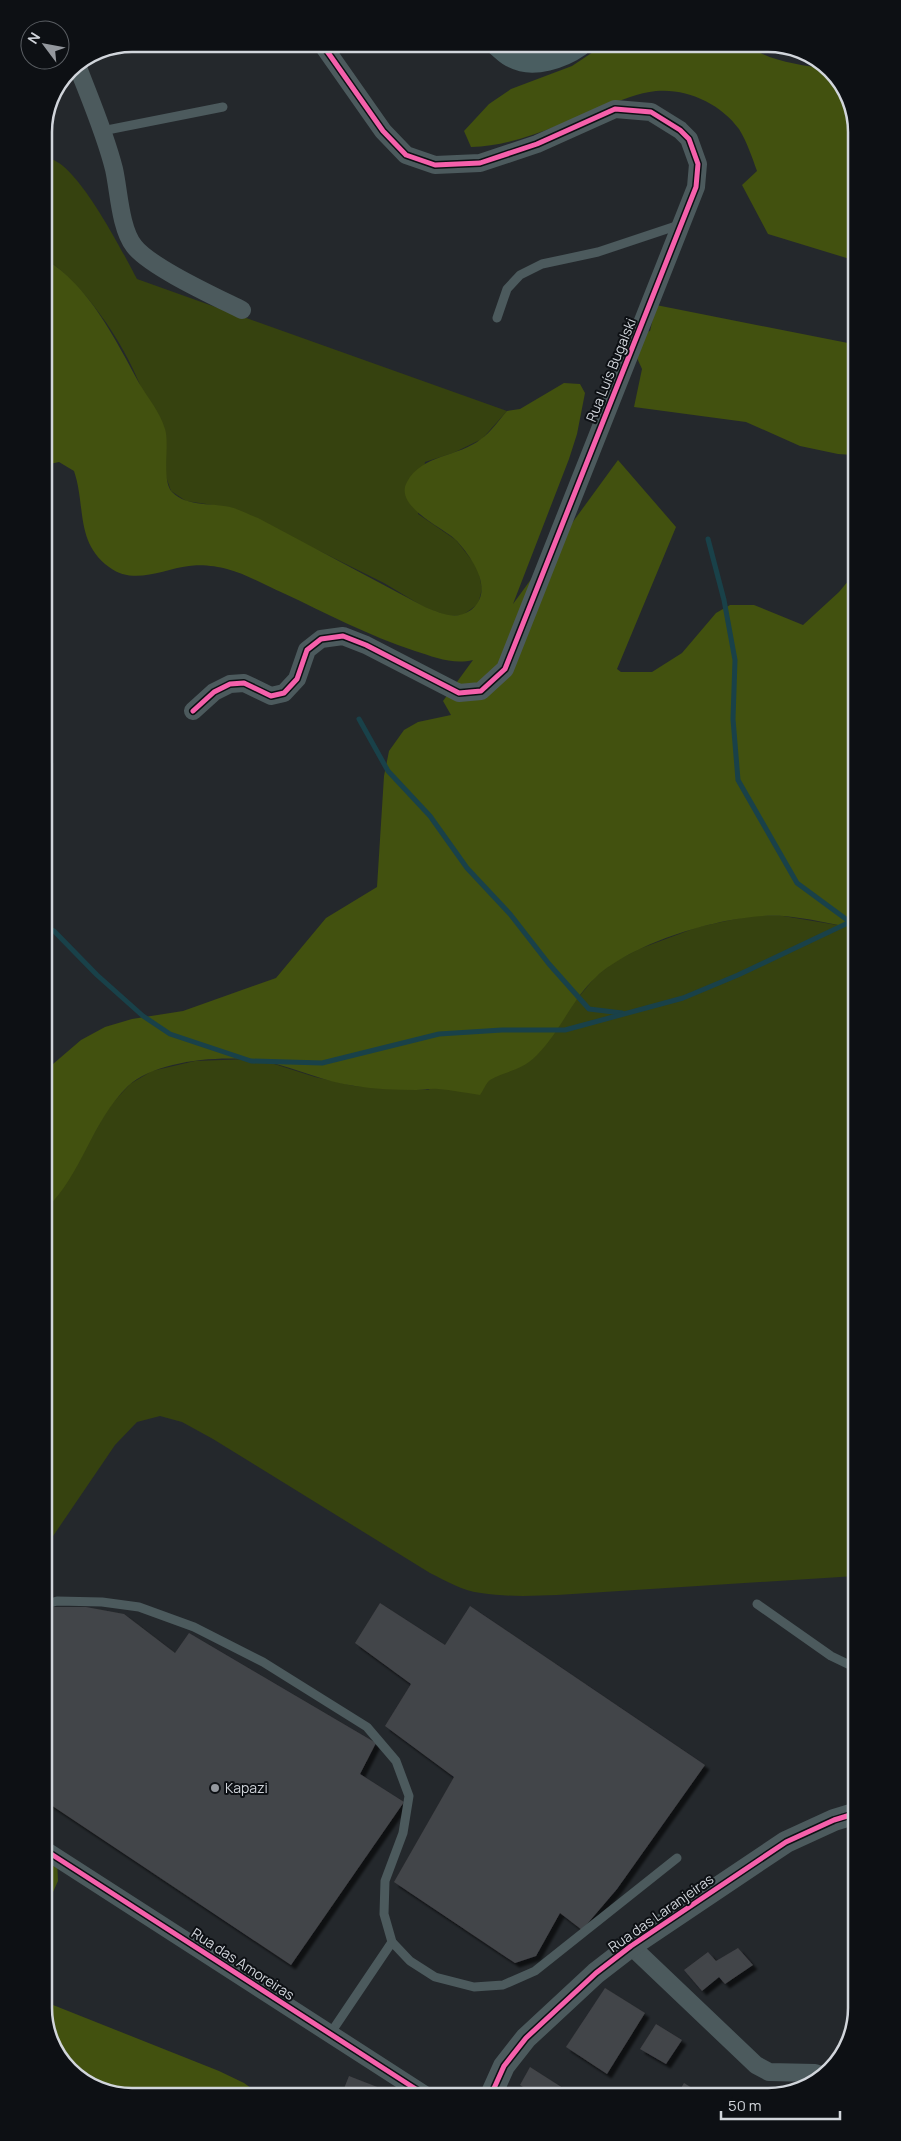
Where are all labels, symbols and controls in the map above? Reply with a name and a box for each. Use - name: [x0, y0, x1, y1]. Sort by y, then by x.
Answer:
- north arrow: [20, 20, 70, 70]
- text: N: [23, 29, 44, 47]
- street label: Rua Luís Bugalski: [581, 315, 640, 425]
- place label: Kapazi: [225, 1778, 268, 1797]
- marker: Kapazi: [209, 1782, 221, 1794]
- street label: Rua das Laranjeiras: [604, 1869, 717, 1956]
- street label: Rua das Amoreiras: [188, 1923, 298, 2004]
- scale bar: [721, 2088, 840, 2120]
- text: 50 m: [728, 2095, 762, 2116]

